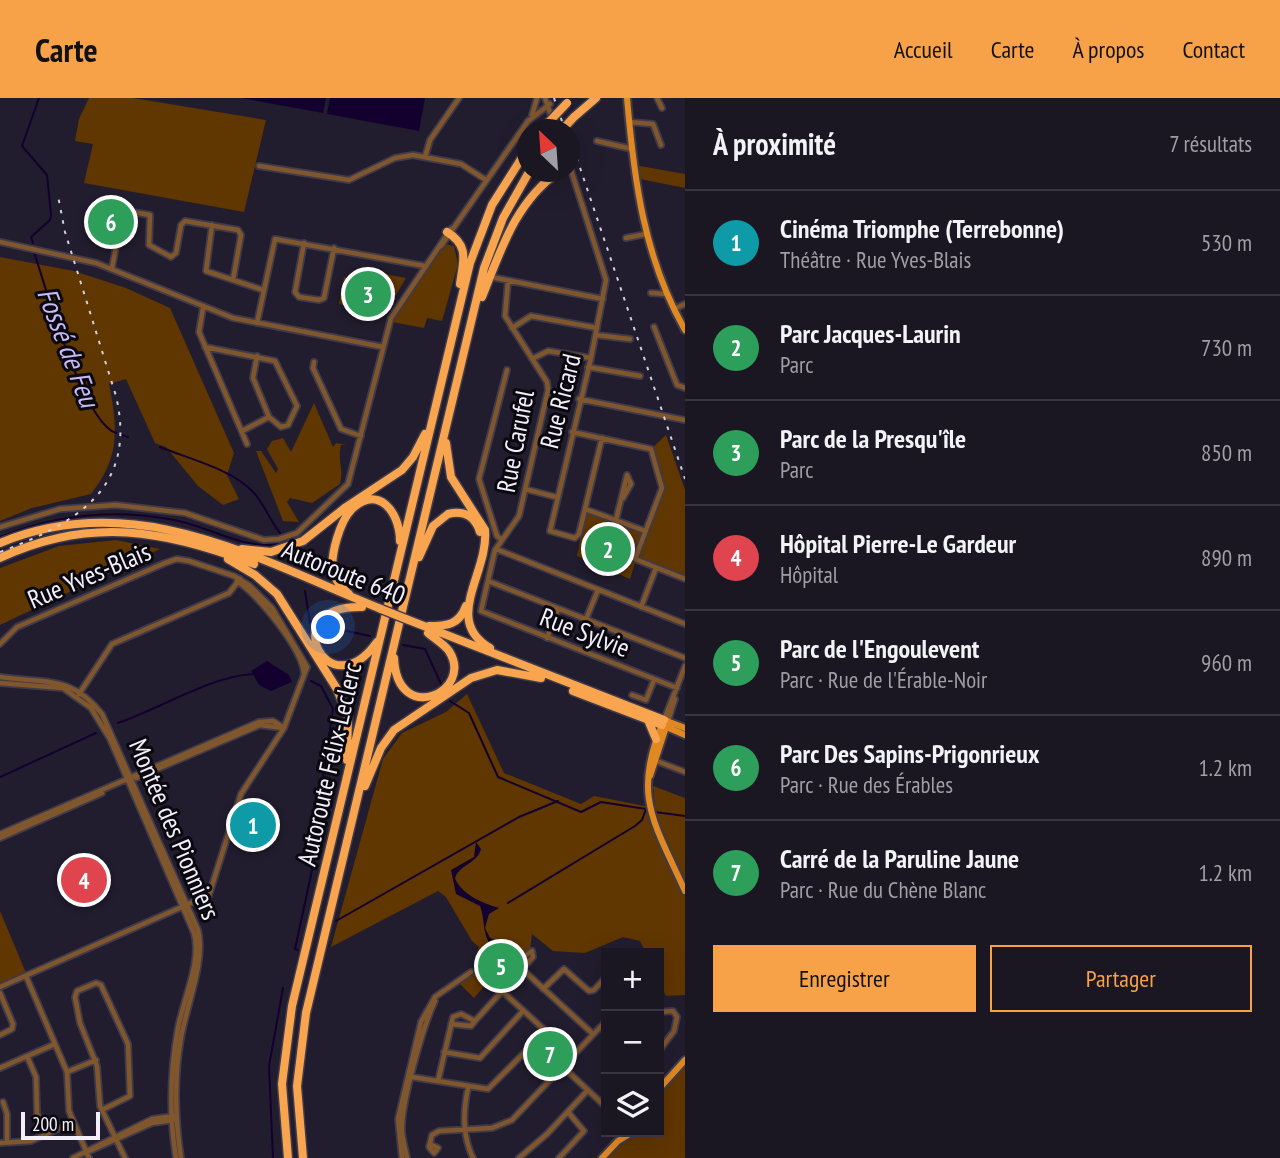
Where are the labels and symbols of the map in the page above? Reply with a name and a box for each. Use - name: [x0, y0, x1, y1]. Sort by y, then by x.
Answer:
- north arrow: [517, 119, 580, 182]
- pin: 6: [88, 196, 134, 248]
- pin: 3: [345, 268, 391, 320]
- water label: Fossé de Feu: [29, 282, 109, 414]
- street label: Rue Ricard: [532, 350, 588, 452]
- street label: Rue Carufel: [489, 387, 541, 495]
- pin: 2: [585, 523, 631, 575]
- street label: Autoroute 640: [278, 532, 410, 612]
- street label: Rue Yves-Blais: [22, 534, 156, 616]
- street label: Rue Sylvie: [535, 600, 635, 664]
- your location: [311, 610, 345, 644]
- street label: Autoroute Félix-Leclerc: [290, 659, 368, 869]
- street label: Montée des Pionniers: [122, 734, 228, 924]
- pin: 1: [230, 799, 276, 851]
- pin: 4: [61, 854, 107, 906]
- pin: 5: [478, 940, 524, 992]
- pin: 7: [527, 1028, 573, 1080]
- scale bar: [21, 1109, 100, 1141]

